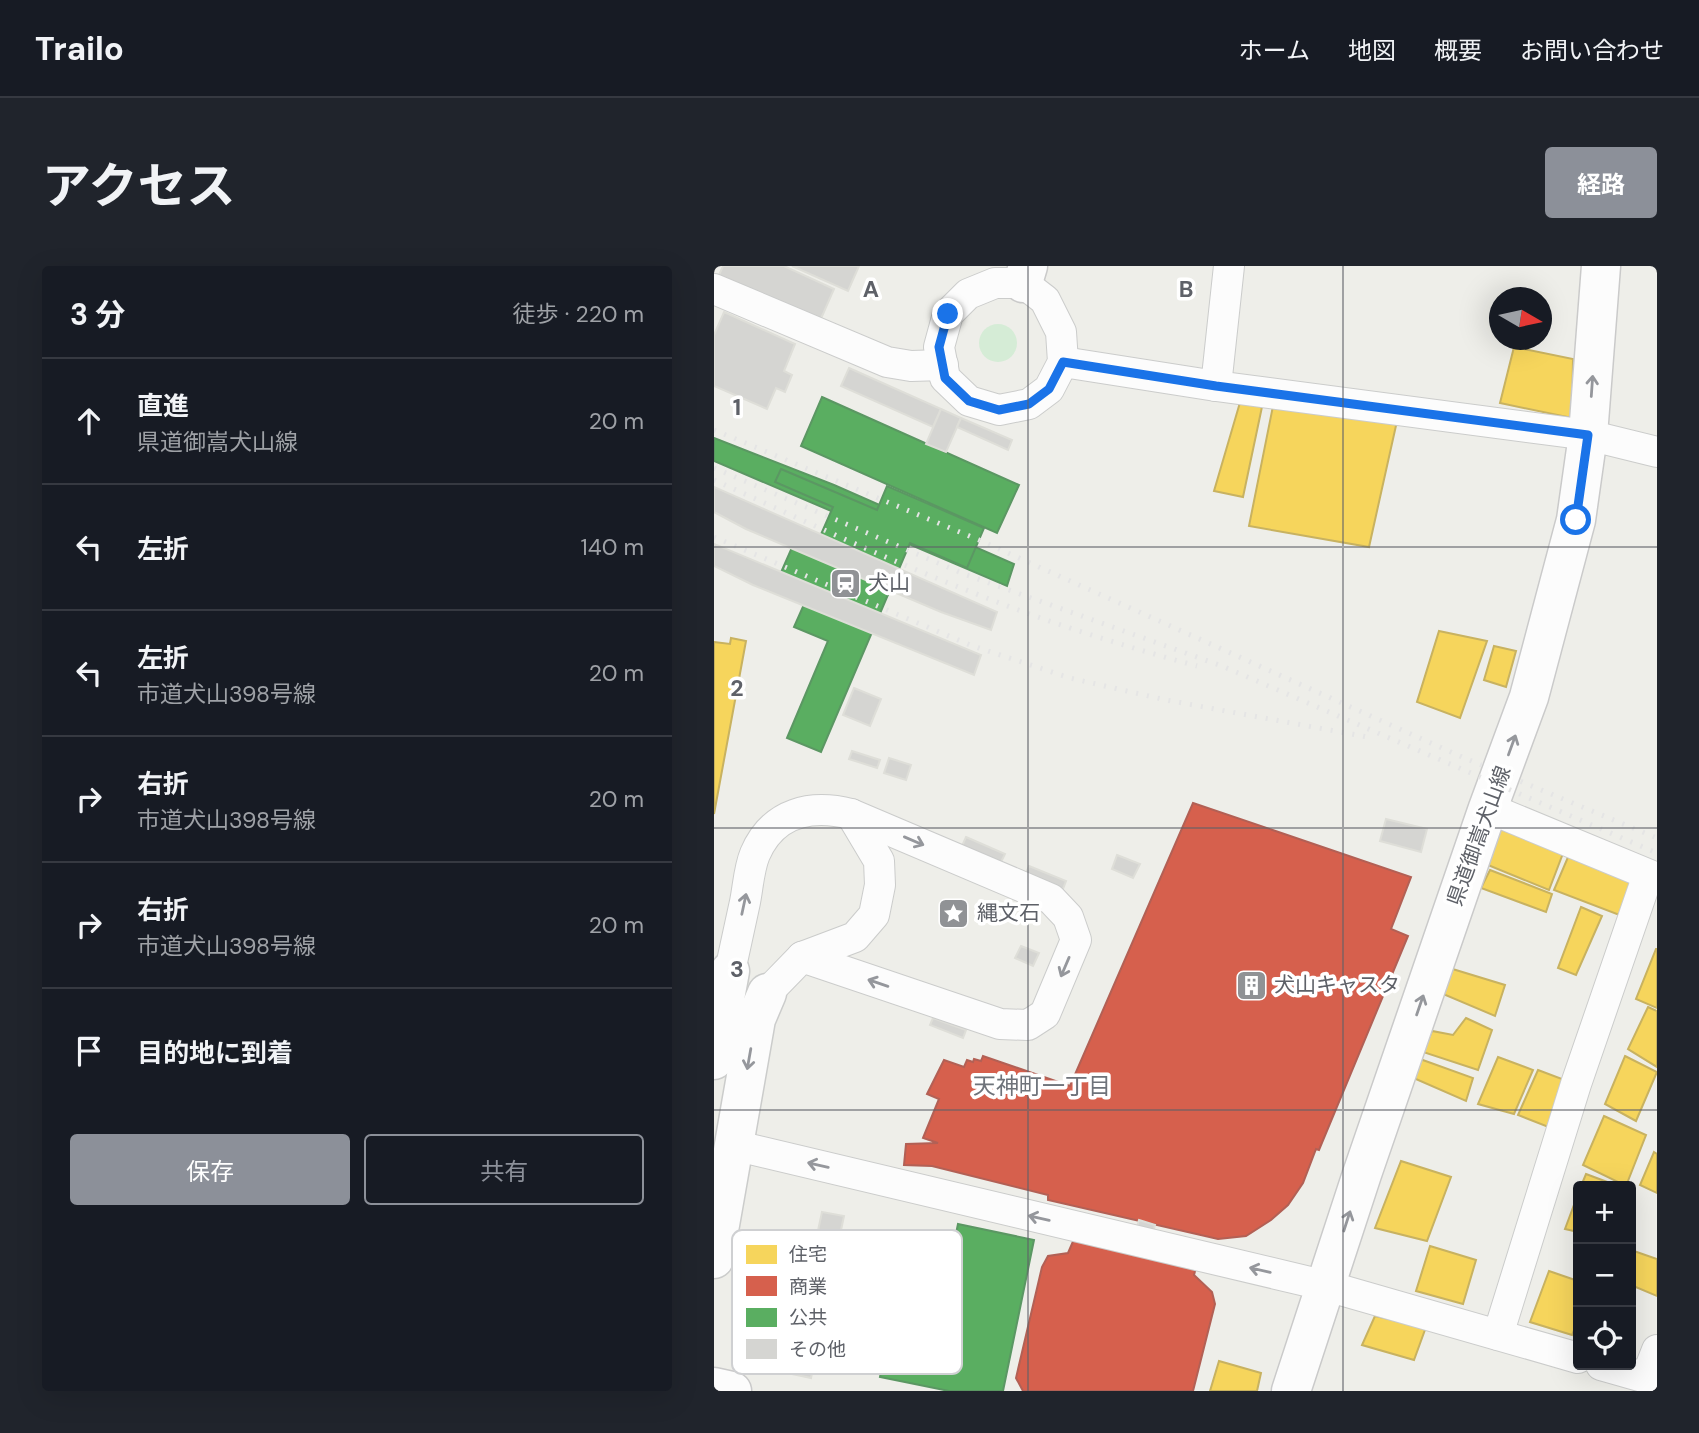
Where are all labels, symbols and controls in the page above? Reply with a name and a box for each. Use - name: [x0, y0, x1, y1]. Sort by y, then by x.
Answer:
- text: Trailo: [35, 27, 124, 70]
- text: ホーム: [1239, 35, 1310, 66]
- text: 地図: [1348, 35, 1396, 66]
- text: 概要: [1434, 35, 1482, 66]
- text: お問い合わせ: [1520, 35, 1664, 66]
- button: 経路: [1545, 147, 1657, 218]
- text: アクセス: [42, 154, 236, 218]
- text: A: [863, 274, 879, 304]
- text: B: [1179, 274, 1193, 304]
- north arrow: [1489, 287, 1552, 350]
- text: 3 分: [70, 295, 125, 334]
- route end: [932, 298, 963, 329]
- text: 徒歩 · 220 m: [513, 299, 644, 329]
- one-way arrow: [1586, 376, 1599, 398]
- text: 直進: [137, 389, 189, 423]
- text: 1: [733, 392, 741, 422]
- icon: ahead: [70, 402, 108, 440]
- text: 20 m: [589, 406, 644, 436]
- text: 県道御嵩犬山線: [137, 427, 298, 457]
- route start: [1560, 504, 1591, 535]
- icon: left: [70, 528, 108, 566]
- text: 左折: [137, 532, 189, 566]
- text: 140 m: [581, 532, 644, 562]
- station icon: 犬山: [828, 566, 862, 600]
- place label: 犬山: [868, 569, 910, 597]
- text: 左折: [137, 641, 189, 675]
- icon: left: [70, 654, 108, 692]
- text: 20 m: [589, 658, 644, 688]
- text: 2: [730, 673, 744, 703]
- text: 市道犬山398号線: [137, 679, 316, 709]
- one-way arrow: [1507, 734, 1520, 756]
- street label: 県道御嵩犬山線: [1441, 762, 1517, 910]
- text: 右折: [137, 767, 189, 801]
- icon: right: [70, 780, 108, 818]
- text: 20 m: [589, 784, 644, 814]
- text: 市道犬山398号線: [137, 805, 316, 835]
- one-way arrow: [902, 835, 924, 848]
- text: 右折: [137, 893, 189, 927]
- one-way arrow: [738, 893, 752, 916]
- place icon: 縄文石: [937, 896, 971, 930]
- place label: 縄文石: [977, 899, 1040, 927]
- icon: right: [70, 906, 108, 944]
- text: 20 m: [589, 910, 644, 940]
- text: 市道犬山398号線: [137, 931, 316, 961]
- text: 3: [730, 954, 744, 984]
- one-way arrow: [1058, 956, 1071, 977]
- building icon: 犬山キャスタ: [1234, 968, 1268, 1002]
- place label: 犬山キャスタ: [1274, 971, 1400, 999]
- one-way arrow: [868, 976, 890, 988]
- one-way arrow: [1415, 995, 1427, 1017]
- icon: arrive: [70, 1032, 108, 1070]
- text: 目的地に到着: [137, 1036, 293, 1070]
- one-way arrow: [742, 1047, 755, 1070]
- district label: 天神町一丁目: [973, 1071, 1111, 1101]
- button: 保存: [70, 1134, 350, 1205]
- button: 共有: [364, 1134, 644, 1205]
- one-way arrow: [807, 1158, 830, 1171]
- map controls: [1573, 1181, 1636, 1370]
- button: +: [1573, 1181, 1636, 1244]
- one-way arrow: [1342, 1210, 1355, 1232]
- one-way arrow: [1028, 1211, 1051, 1224]
- legend: [732, 1230, 962, 1374]
- text: 住宅: [789, 1242, 827, 1267]
- button: −: [1573, 1244, 1636, 1307]
- one-way arrow: [1249, 1263, 1272, 1276]
- text: 商業: [789, 1274, 827, 1299]
- text: 公共: [789, 1305, 827, 1330]
- button: locate: [1573, 1307, 1636, 1370]
- text: その他: [789, 1337, 846, 1362]

